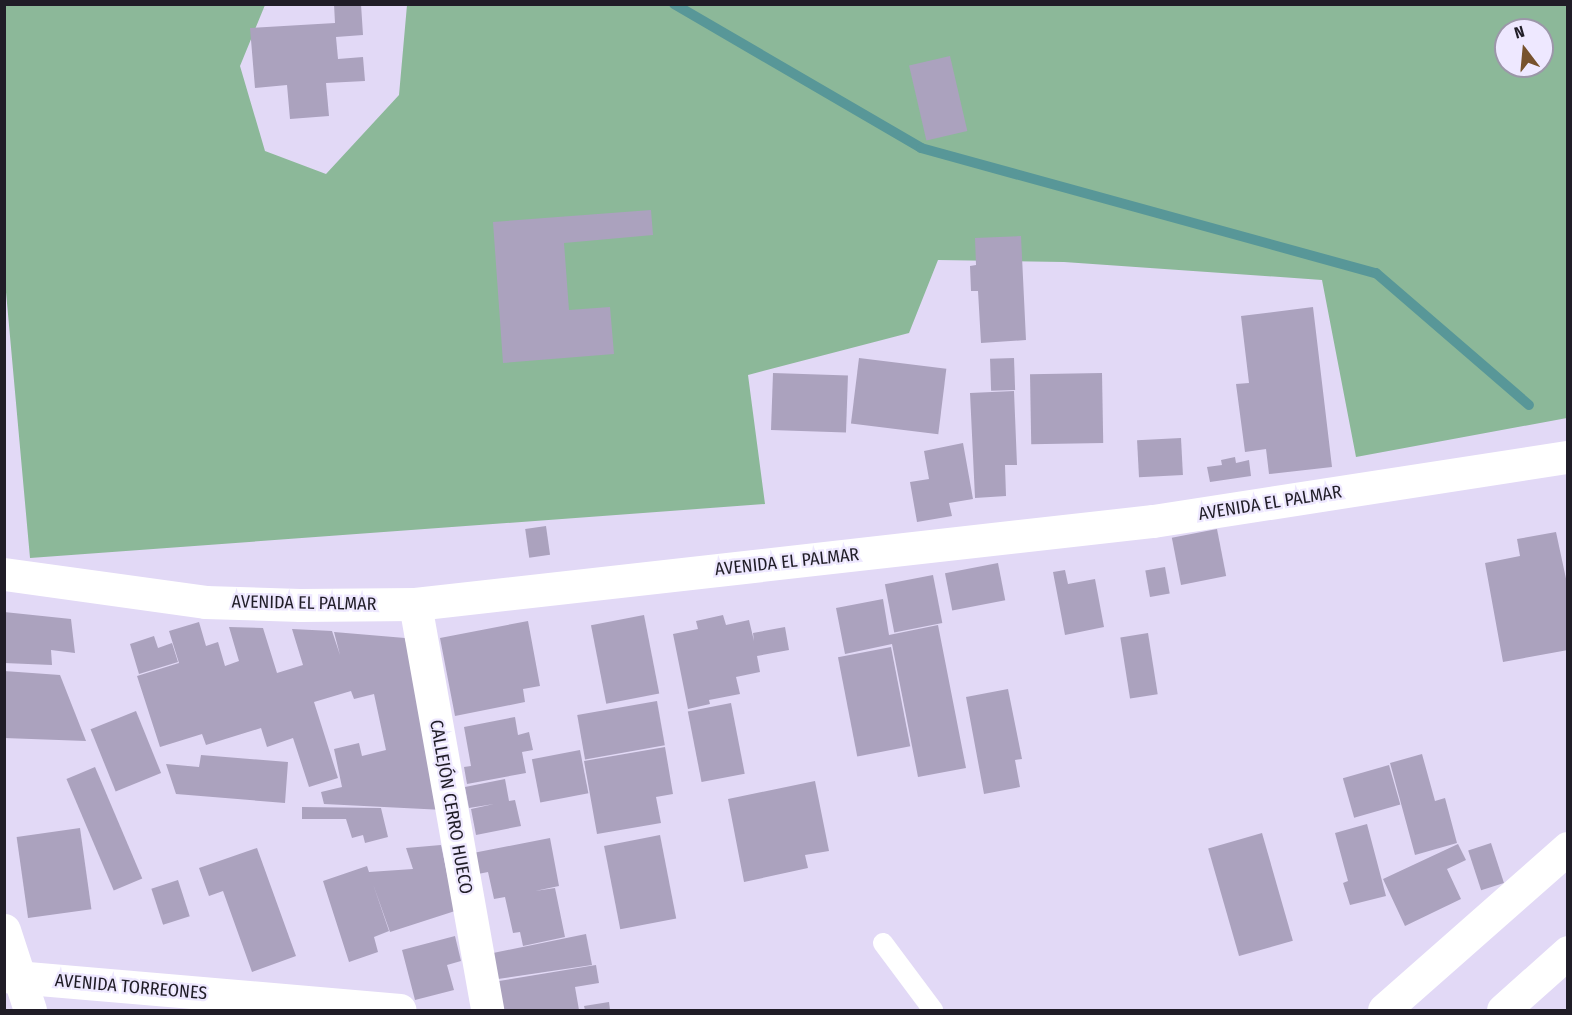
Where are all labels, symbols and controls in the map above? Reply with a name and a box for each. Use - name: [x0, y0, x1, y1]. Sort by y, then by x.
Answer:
- north arrow: [1494, 18, 1554, 78]
- text: N: [1512, 22, 1527, 43]
- street label: AVENIDA EL PALMAR: [1197, 481, 1343, 525]
- street label: AVENIDA EL PALMAR: [714, 544, 860, 580]
- street label: AVENIDA EL PALMAR: [231, 591, 377, 615]
- street label: CALLEJÓN CERRO HUECO: [425, 718, 477, 896]
- street label: AVENIDA TORREONES: [54, 970, 208, 1004]

